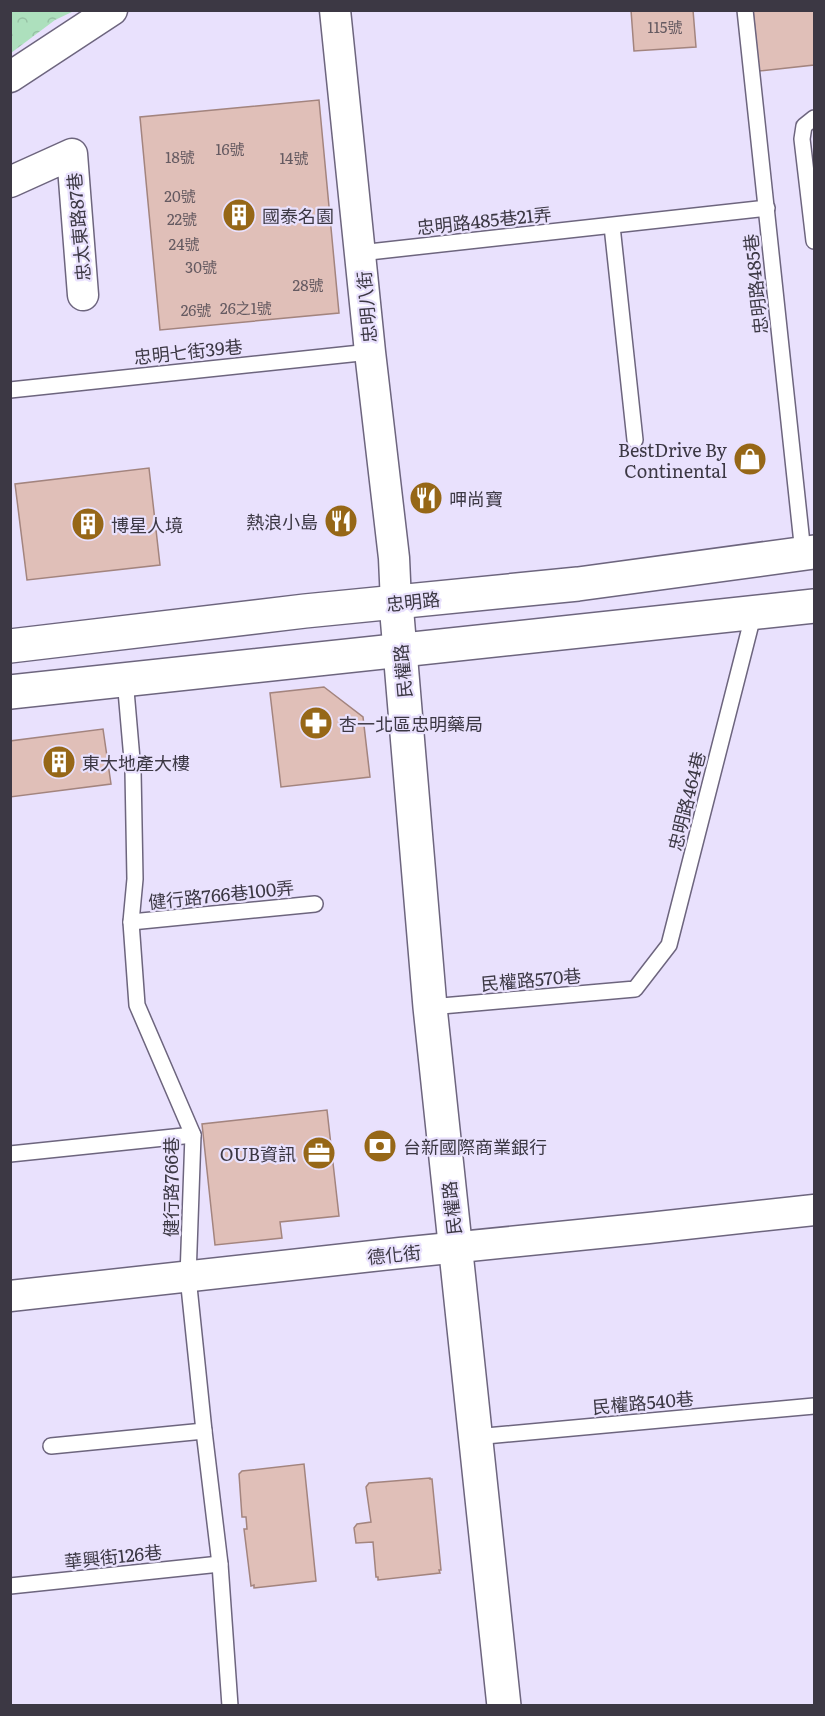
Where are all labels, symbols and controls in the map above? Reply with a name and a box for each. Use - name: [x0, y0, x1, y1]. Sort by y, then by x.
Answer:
- house number: 115號: [648, 15, 682, 38]
- house number: 16號: [215, 137, 245, 160]
- house number: 18號: [165, 145, 195, 168]
- house number: 14號: [280, 146, 308, 169]
- street label: 忠太東路87巷: [60, 172, 96, 282]
- house number: 20號: [164, 184, 196, 207]
- building icon: 國泰名園: [221, 197, 257, 233]
- street label: 忠明路485巷21弄: [415, 199, 553, 241]
- place label: 國泰名園: [262, 202, 334, 229]
- house number: 22號: [167, 207, 197, 230]
- house number: 24號: [169, 232, 199, 255]
- street label: 忠明路485巷: [736, 232, 774, 336]
- house number: 30號: [185, 255, 217, 278]
- street label: 忠明八街: [349, 270, 383, 344]
- house number: 28號: [293, 273, 323, 296]
- house number: 26之1號: [220, 296, 272, 319]
- house number: 26號: [181, 298, 211, 321]
- street label: 忠明七街39巷: [132, 332, 244, 370]
- place label: BestDrive By Continental: [618, 436, 728, 484]
- shop icon: BestDrive By Continental: [732, 441, 768, 477]
- restaurant icon: 呷尚寶: [408, 480, 444, 516]
- place label: 呷尚寶: [449, 485, 503, 512]
- restaurant icon: 熱浪小島: [323, 503, 359, 539]
- building icon: 博星人境: [70, 506, 106, 542]
- place label: 熱浪小島: [246, 508, 318, 535]
- place label: 博星人境: [111, 511, 183, 538]
- street label: 忠明路: [385, 585, 441, 617]
- street label: 民權路: [386, 643, 418, 699]
- pharmacy icon: 杏一北區忠明藥局: [298, 705, 334, 741]
- place label: 杏一北區忠明藥局: [339, 710, 483, 737]
- building icon: 東大地產大樓: [41, 744, 77, 780]
- street label: 忠明路464巷: [661, 748, 711, 854]
- place label: 東大地產大樓: [82, 749, 190, 776]
- street label: 健行路766巷100弄: [147, 873, 295, 915]
- street label: 民權路570巷: [480, 961, 582, 997]
- bank icon: 台新國際商業銀行: [362, 1128, 398, 1164]
- place label: 台新國際商業銀行: [403, 1133, 547, 1160]
- office icon: OUB資訊: [301, 1135, 337, 1171]
- street label: 健行路766巷: [157, 1137, 184, 1237]
- place label: OUB資訊: [220, 1140, 296, 1167]
- street label: 民權路: [435, 1180, 467, 1236]
- street label: 德化街: [366, 1238, 422, 1270]
- street label: 民權路540巷: [591, 1384, 695, 1420]
- street label: 華興街126巷: [63, 1537, 163, 1575]

